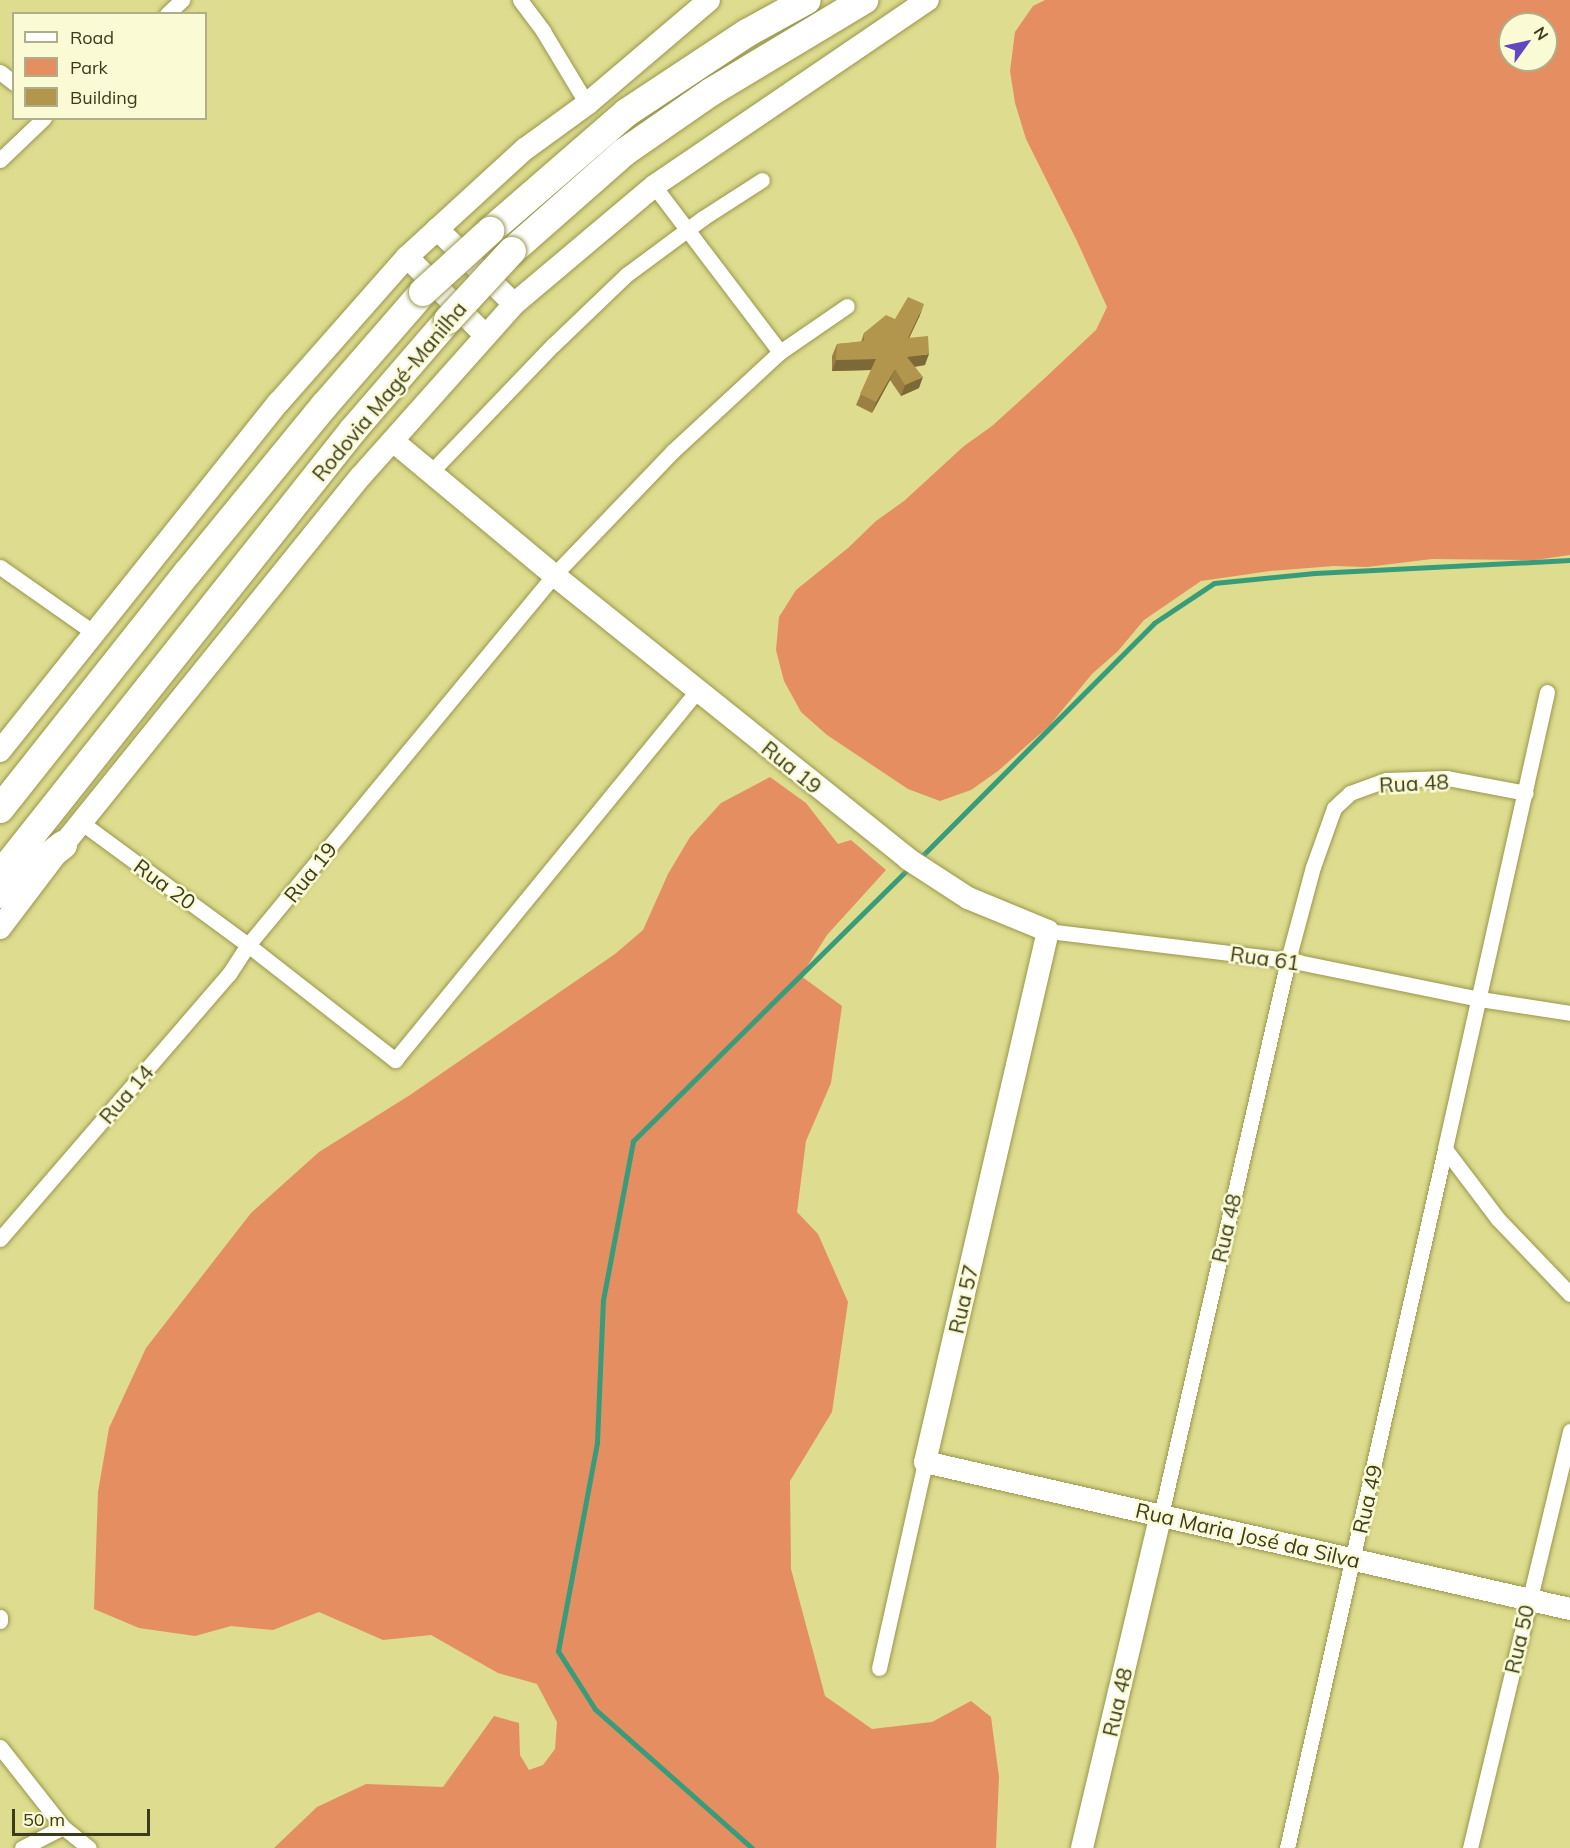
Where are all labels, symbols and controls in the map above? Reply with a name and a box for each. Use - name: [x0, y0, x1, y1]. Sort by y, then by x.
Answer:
- legend: [12, 12, 207, 120]
- north arrow: [1498, 12, 1558, 72]
- text: N: [1530, 23, 1553, 44]
- text: Road: [70, 26, 114, 49]
- text: Park: [70, 56, 108, 79]
- text: Building: [70, 86, 138, 109]
- street label: Rodovia Magé-Manilha: [306, 296, 472, 486]
- street label: Rua 19: [757, 735, 827, 799]
- street label: Rua 48: [1378, 769, 1450, 797]
- street label: Rua 19: [278, 837, 342, 907]
- street label: Rua 20: [129, 853, 201, 915]
- street label: Rua 61: [1229, 941, 1301, 975]
- street label: Rua 14: [94, 1059, 158, 1129]
- street label: Rua 48: [1206, 1191, 1246, 1265]
- street label: Rua 57: [943, 1262, 983, 1336]
- street label: Rua 49: [1347, 1462, 1387, 1536]
- street label: Rua Maria José da Silva: [1133, 1497, 1363, 1573]
- street label: Rua 50: [1499, 1602, 1539, 1676]
- street label: Rua 48: [1097, 1665, 1137, 1739]
- scale bar: [15, 1797, 153, 1835]
- text: 50 m: [23, 1808, 65, 1831]

